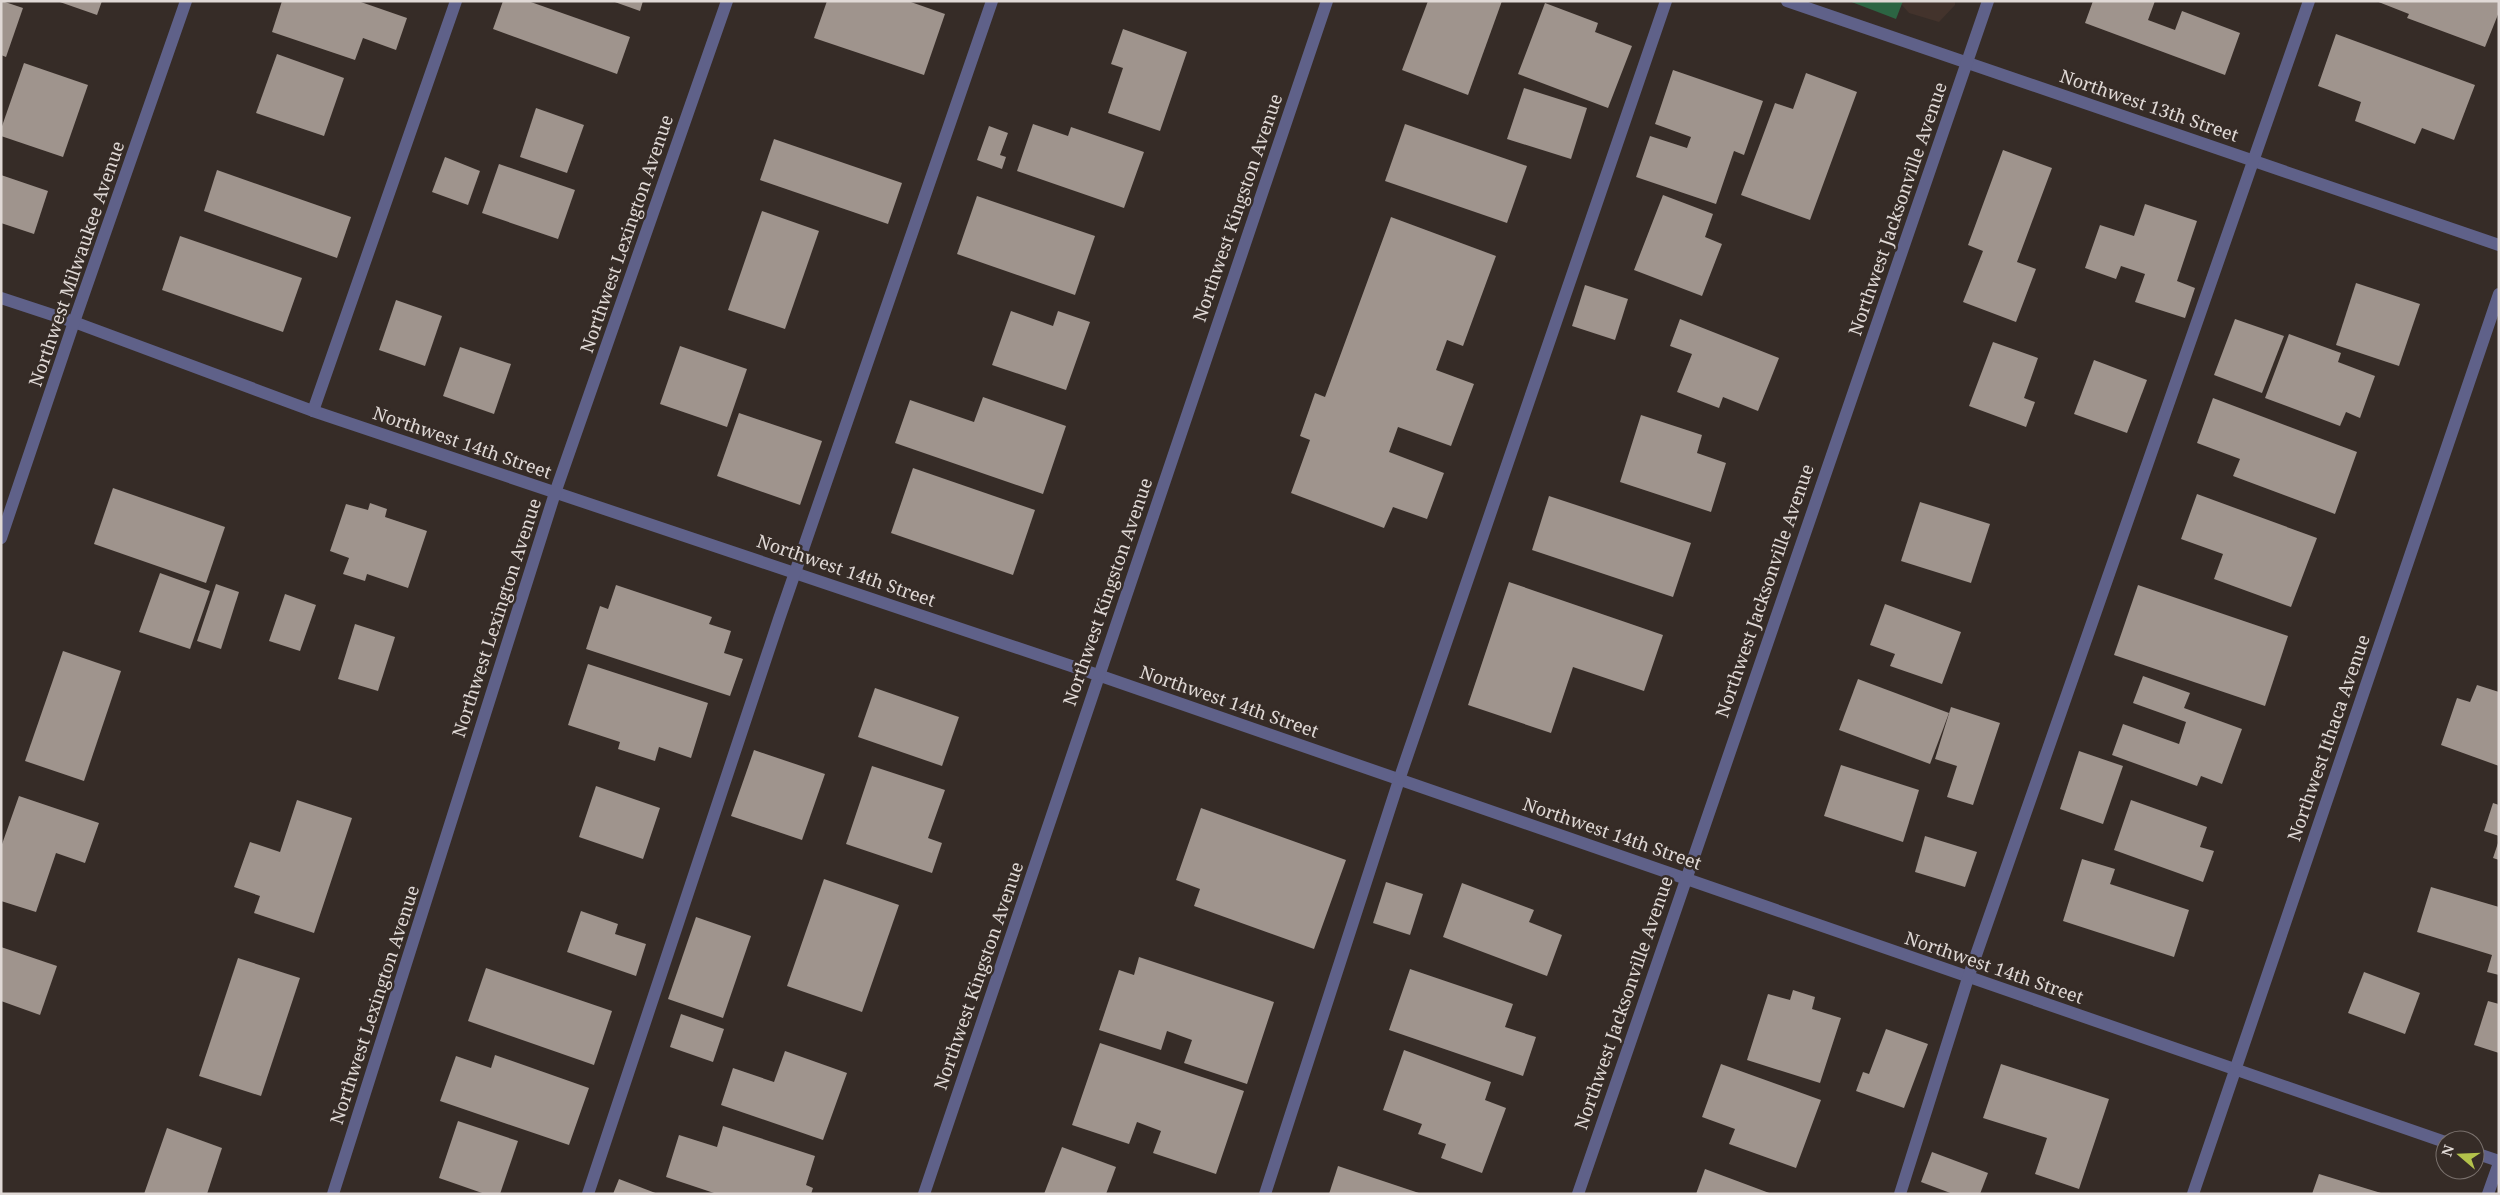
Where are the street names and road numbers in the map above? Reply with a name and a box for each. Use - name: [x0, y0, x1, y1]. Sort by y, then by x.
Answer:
- street label: Northwest 13th Street: [2057, 63, 2242, 147]
- street label: Northwest Jacksonville Avenue: [1842, 79, 1952, 339]
- street label: Northwest Kingston Avenue: [1187, 90, 1287, 325]
- street label: Northwest Lexington Avenue: [574, 111, 678, 356]
- street label: Northwest Milwaukee Avenue: [23, 138, 129, 390]
- street label: Northwest 14th Street: [370, 400, 555, 484]
- street label: Northwest Jacksonville Avenue: [1709, 461, 1819, 721]
- street label: Northwest Kingston Avenue: [1057, 474, 1157, 709]
- street label: Northwest Lexington Avenue: [446, 495, 546, 740]
- street label: Northwest 14th Street: [754, 528, 939, 612]
- street label: Northwest Ithaca Avenue: [2281, 631, 2375, 844]
- street label: Northwest 14th Street: [1137, 659, 1322, 743]
- street label: Northwest 14th Street: [1520, 791, 1705, 875]
- street label: Northwest Kingston Avenue: [928, 858, 1028, 1093]
- street label: Northwest Jacksonville Avenue: [1568, 873, 1678, 1133]
- street label: Northwest Lexington Avenue: [324, 882, 424, 1127]
- street label: Northwest 14th Street: [1902, 925, 2087, 1009]

